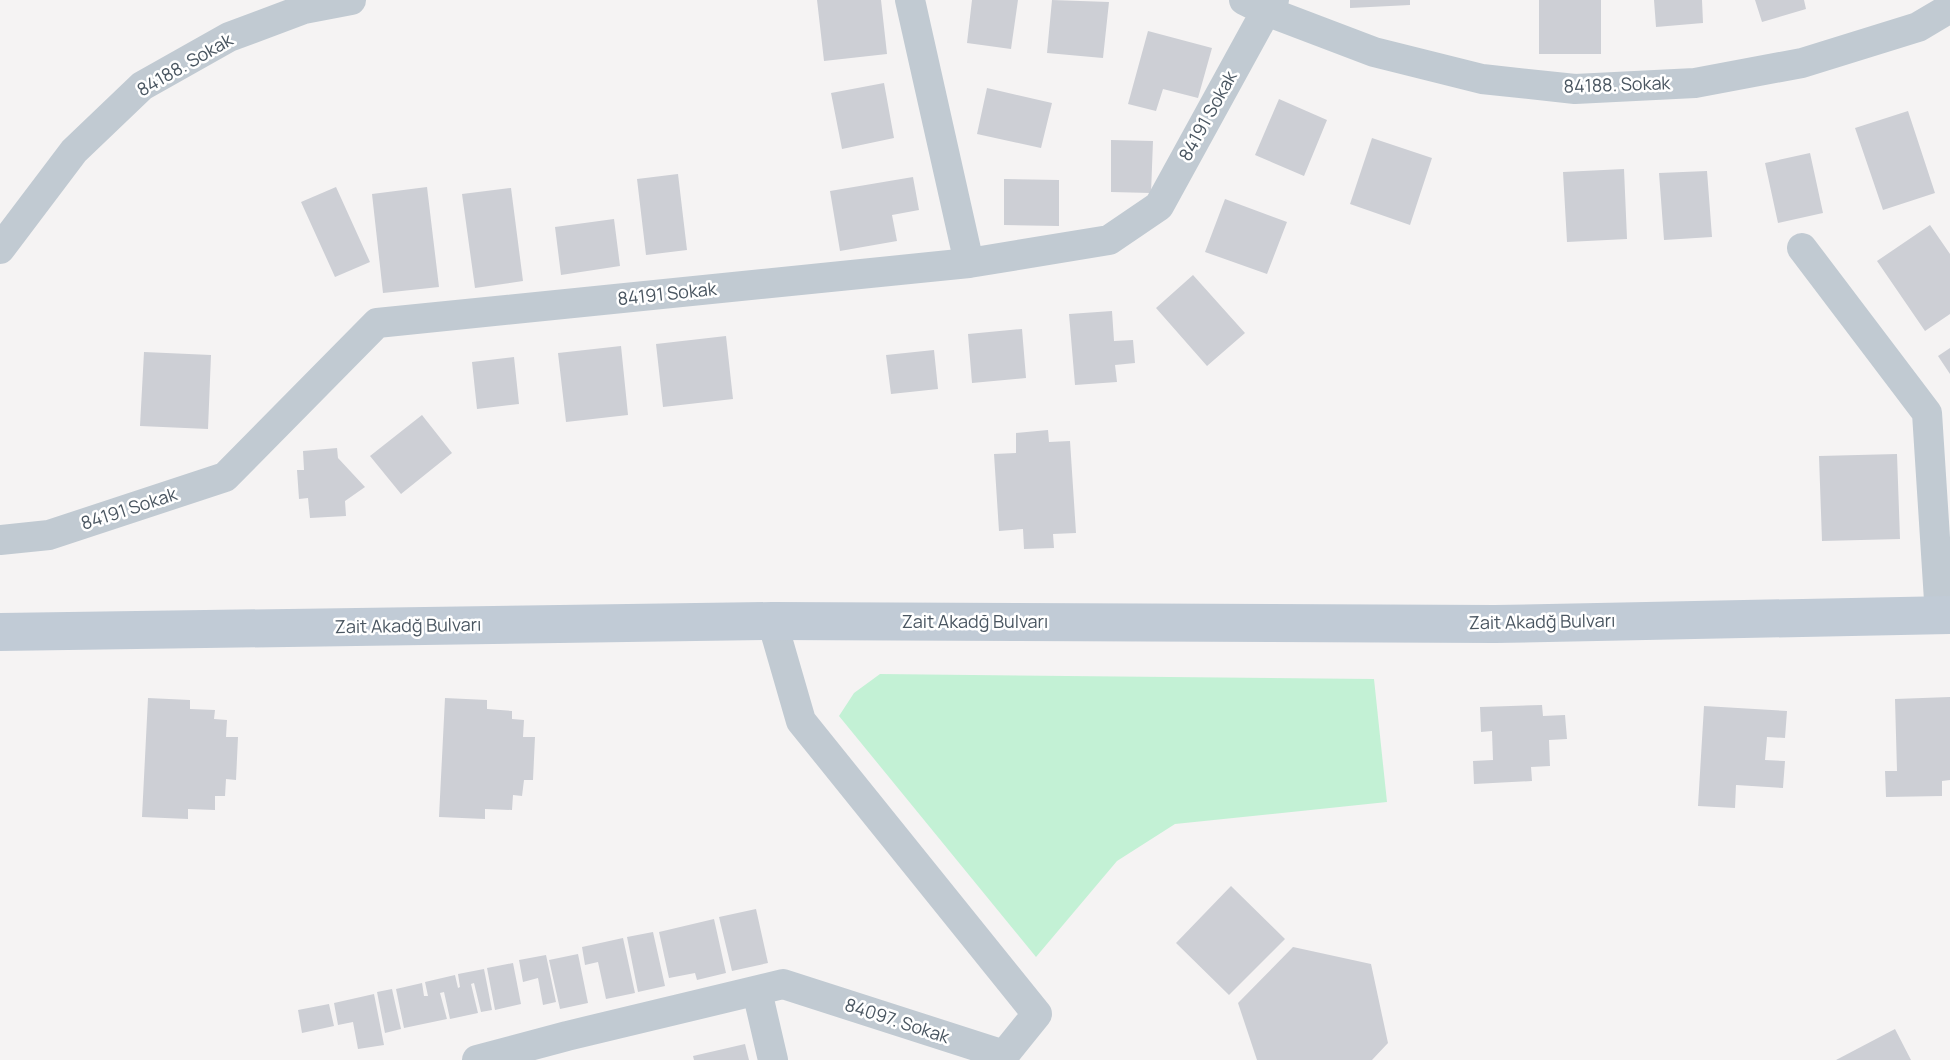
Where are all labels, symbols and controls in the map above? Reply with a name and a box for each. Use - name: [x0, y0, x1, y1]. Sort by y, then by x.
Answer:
- street label: 84188. Sokak: [132, 27, 238, 101]
- street label: 84191 Sokak: [1173, 65, 1242, 165]
- street label: 84188. Sokak: [1563, 70, 1672, 98]
- street label: 84191 Sokak: [616, 276, 719, 310]
- street label: 84191 Sokak: [78, 481, 181, 535]
- street label: Zait Akadğ Bulvarı: [1469, 608, 1615, 634]
- street label: Zait Akadğ Bulvarı: [902, 609, 1048, 633]
- street label: Zait Akadğ Bulvarı: [335, 612, 481, 638]
- street label: 84097. Sokak: [842, 992, 954, 1049]

